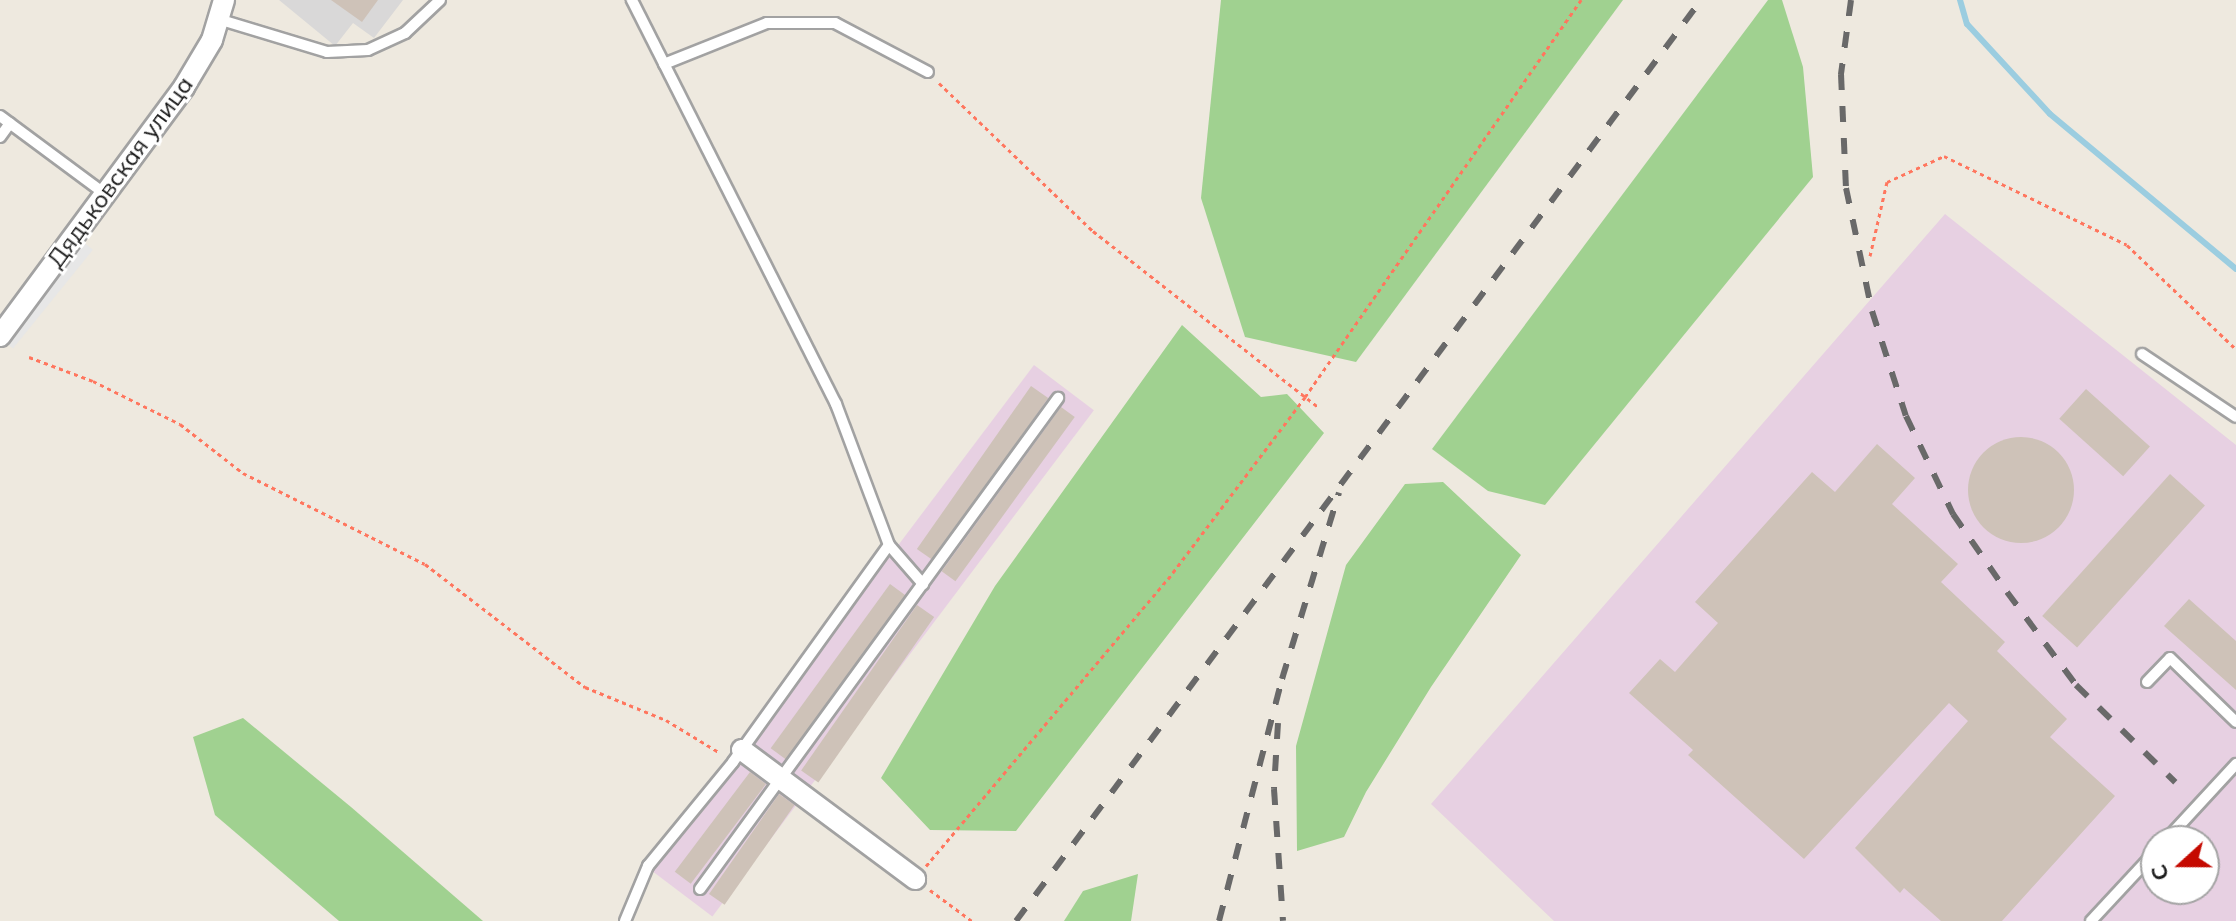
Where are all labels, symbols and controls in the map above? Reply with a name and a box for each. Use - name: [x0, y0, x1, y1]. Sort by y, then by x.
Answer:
- street label: Дядьковская улица: [41, 71, 199, 273]
- north arrow: [2140, 825, 2220, 905]
- text: С: [2144, 861, 2175, 885]

